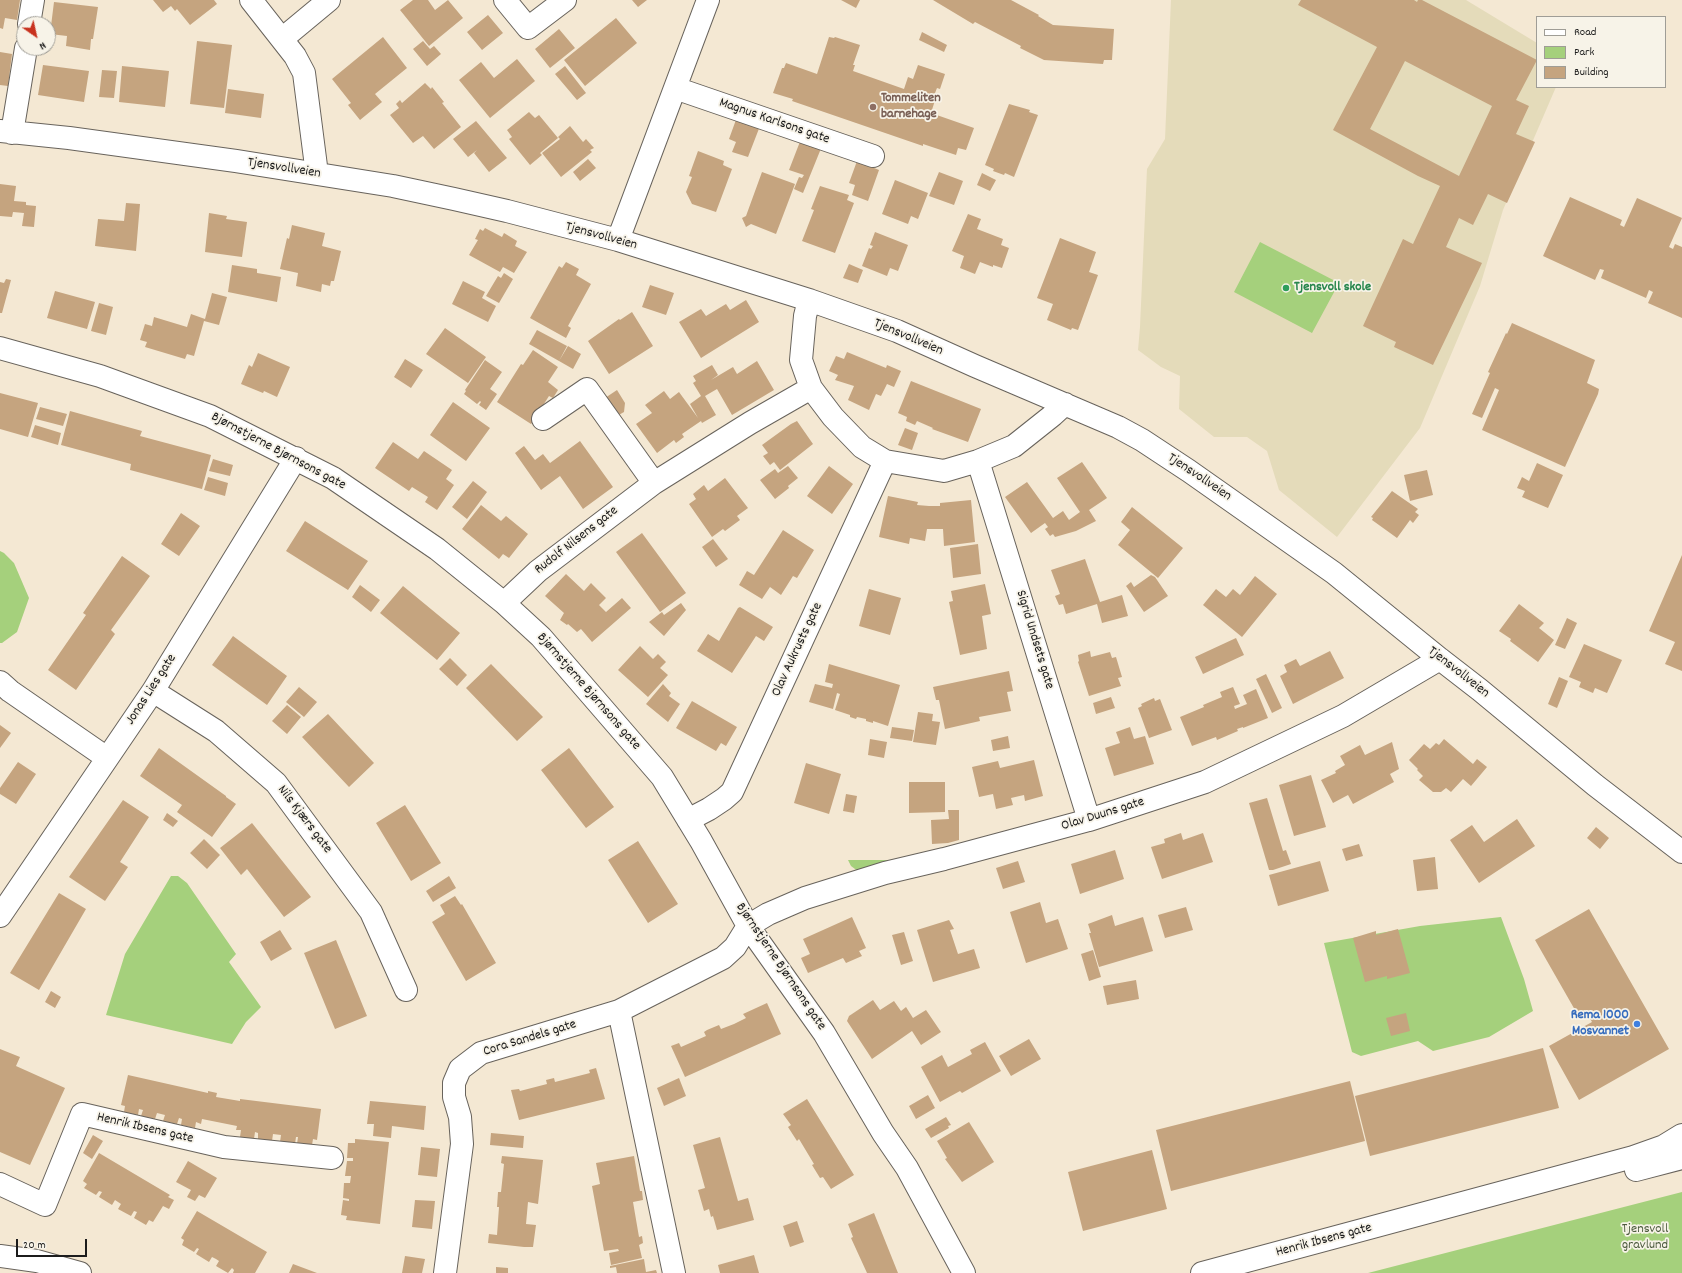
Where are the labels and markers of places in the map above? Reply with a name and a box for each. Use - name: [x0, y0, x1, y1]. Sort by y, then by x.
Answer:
- place label: Tommeliten barnehage: [881, 91, 941, 124]
- marker: Tommeliten barnehage: [868, 102, 878, 112]
- place label: Tjensvoll skole: [1294, 280, 1371, 296]
- marker: Tjensvoll skole: [1281, 283, 1291, 293]
- place label: Rema 1000 Mosvannet: [1571, 1008, 1629, 1040]
- marker: Rema 1000 Mosvannet: [1632, 1019, 1642, 1029]

